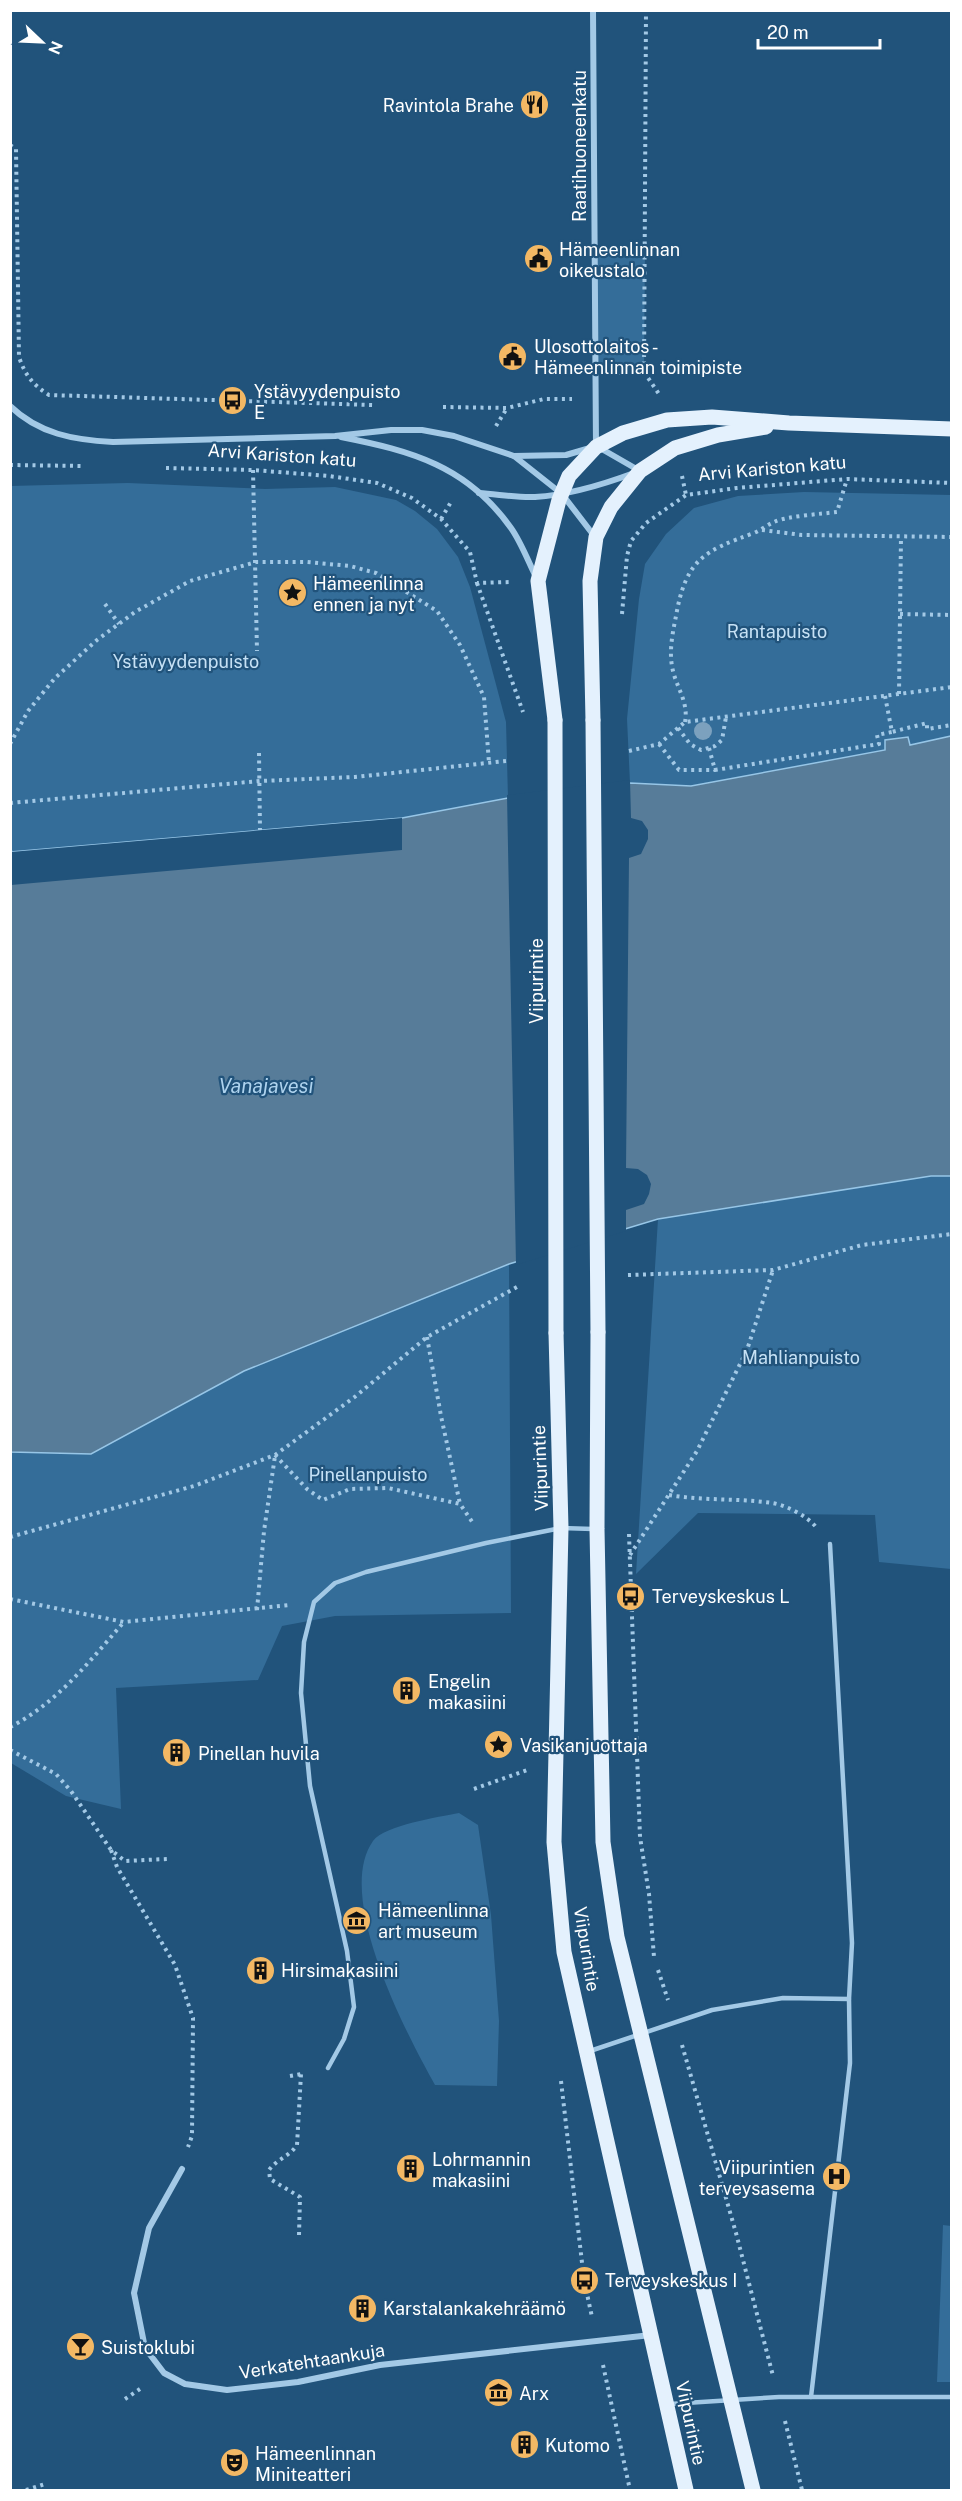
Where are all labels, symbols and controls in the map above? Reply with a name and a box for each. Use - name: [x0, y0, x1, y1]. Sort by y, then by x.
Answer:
- north arrow: [12, 12, 72, 72]
- scale bar: [758, 12, 880, 50]
- text: 20 m: [767, 22, 809, 43]
- text: N: [44, 38, 67, 57]
- street label: Raatihuoneenkatu: [569, 70, 590, 222]
- restaurant icon: Ravintola Brahe: [519, 89, 551, 121]
- place label: Ravintola Brahe: [383, 95, 514, 116]
- place label: Hämeenlinnan oikeustalo: [559, 239, 680, 281]
- public building icon: Hämeenlinnan oikeustalo: [522, 243, 554, 275]
- place label: Ulosottolaitos - Hämeenlinnan toimipiste: [534, 336, 742, 378]
- public building icon: Ulosottolaitos - Hämeenlinnan toimipiste: [497, 340, 529, 372]
- place label: Ystävyydenpuisto E: [254, 381, 401, 423]
- bus stop icon: Ystävyydenpuisto E: [217, 385, 249, 417]
- street label: Arvi Kariston katu: [207, 439, 357, 471]
- street label: Arvi Kariston katu: [697, 451, 847, 485]
- place label: Hämeenlinna ennen ja nyt: [313, 573, 424, 615]
- place icon: Hämeenlinna ennen ja nyt: [276, 577, 308, 609]
- park label: Rantapuisto: [727, 621, 827, 642]
- park label: Ystävyydenpuisto: [113, 651, 259, 672]
- street label: Viipurintie: [526, 938, 547, 1024]
- water label: Vanajavesi: [219, 1074, 313, 1098]
- park label: Mahlianpuisto: [742, 1347, 860, 1368]
- street label: Viipurintie: [528, 1425, 552, 1511]
- park label: Pinellanpuisto: [308, 1464, 428, 1485]
- bus stop icon: Terveyskeskus L: [615, 1580, 647, 1612]
- place label: Terveyskeskus L: [652, 1586, 790, 1607]
- place label: Engelin makasiini: [428, 1671, 506, 1713]
- building icon: Engelin makasiini: [391, 1675, 423, 1707]
- place icon: Vasikanjuottaja: [483, 1729, 515, 1761]
- place label: Vasikanjuottaja: [520, 1735, 648, 1756]
- building icon: Pinellan huvila: [161, 1737, 193, 1769]
- place label: Pinellan huvila: [198, 1743, 320, 1764]
- place label: Hämeenlinna art museum: [378, 1900, 489, 1942]
- museum icon: Hämeenlinna art museum: [341, 1904, 373, 1936]
- street label: Viipurintie: [570, 1905, 604, 1993]
- building icon: Hirsimakasiini: [244, 1954, 276, 1986]
- place label: Hirsimakasiini: [281, 1960, 398, 1981]
- place label: Lohrmannin makasiini: [432, 2149, 531, 2191]
- building icon: Lohrmannin makasiini: [395, 2153, 427, 2185]
- place label: Viipurintien terveysasema: [699, 2157, 815, 2199]
- hospital icon: Viipurintien terveysasema: [820, 2161, 852, 2193]
- bus stop icon: Terveyskeskus I: [568, 2264, 600, 2296]
- place label: Terveyskeskus I: [605, 2270, 737, 2291]
- building icon: Karstalankakehräämö: [346, 2292, 378, 2324]
- place label: Karstalankakehräämö: [383, 2298, 566, 2319]
- bar icon: Suistoklubi: [64, 2331, 96, 2363]
- place label: Suistoklubi: [101, 2337, 195, 2358]
- street label: Verkatehtaankuja: [238, 2339, 386, 2383]
- museum icon: Arx: [482, 2377, 514, 2409]
- street label: Viipurintie: [672, 2379, 710, 2467]
- place label: Arx: [519, 2383, 549, 2404]
- building icon: Kutomo: [508, 2429, 540, 2461]
- place label: Kutomo: [545, 2435, 610, 2456]
- place label: Hämeenlinnan Miniteatteri: [255, 2443, 376, 2485]
- theatre icon: Hämeenlinnan Miniteatteri: [218, 2447, 250, 2479]

